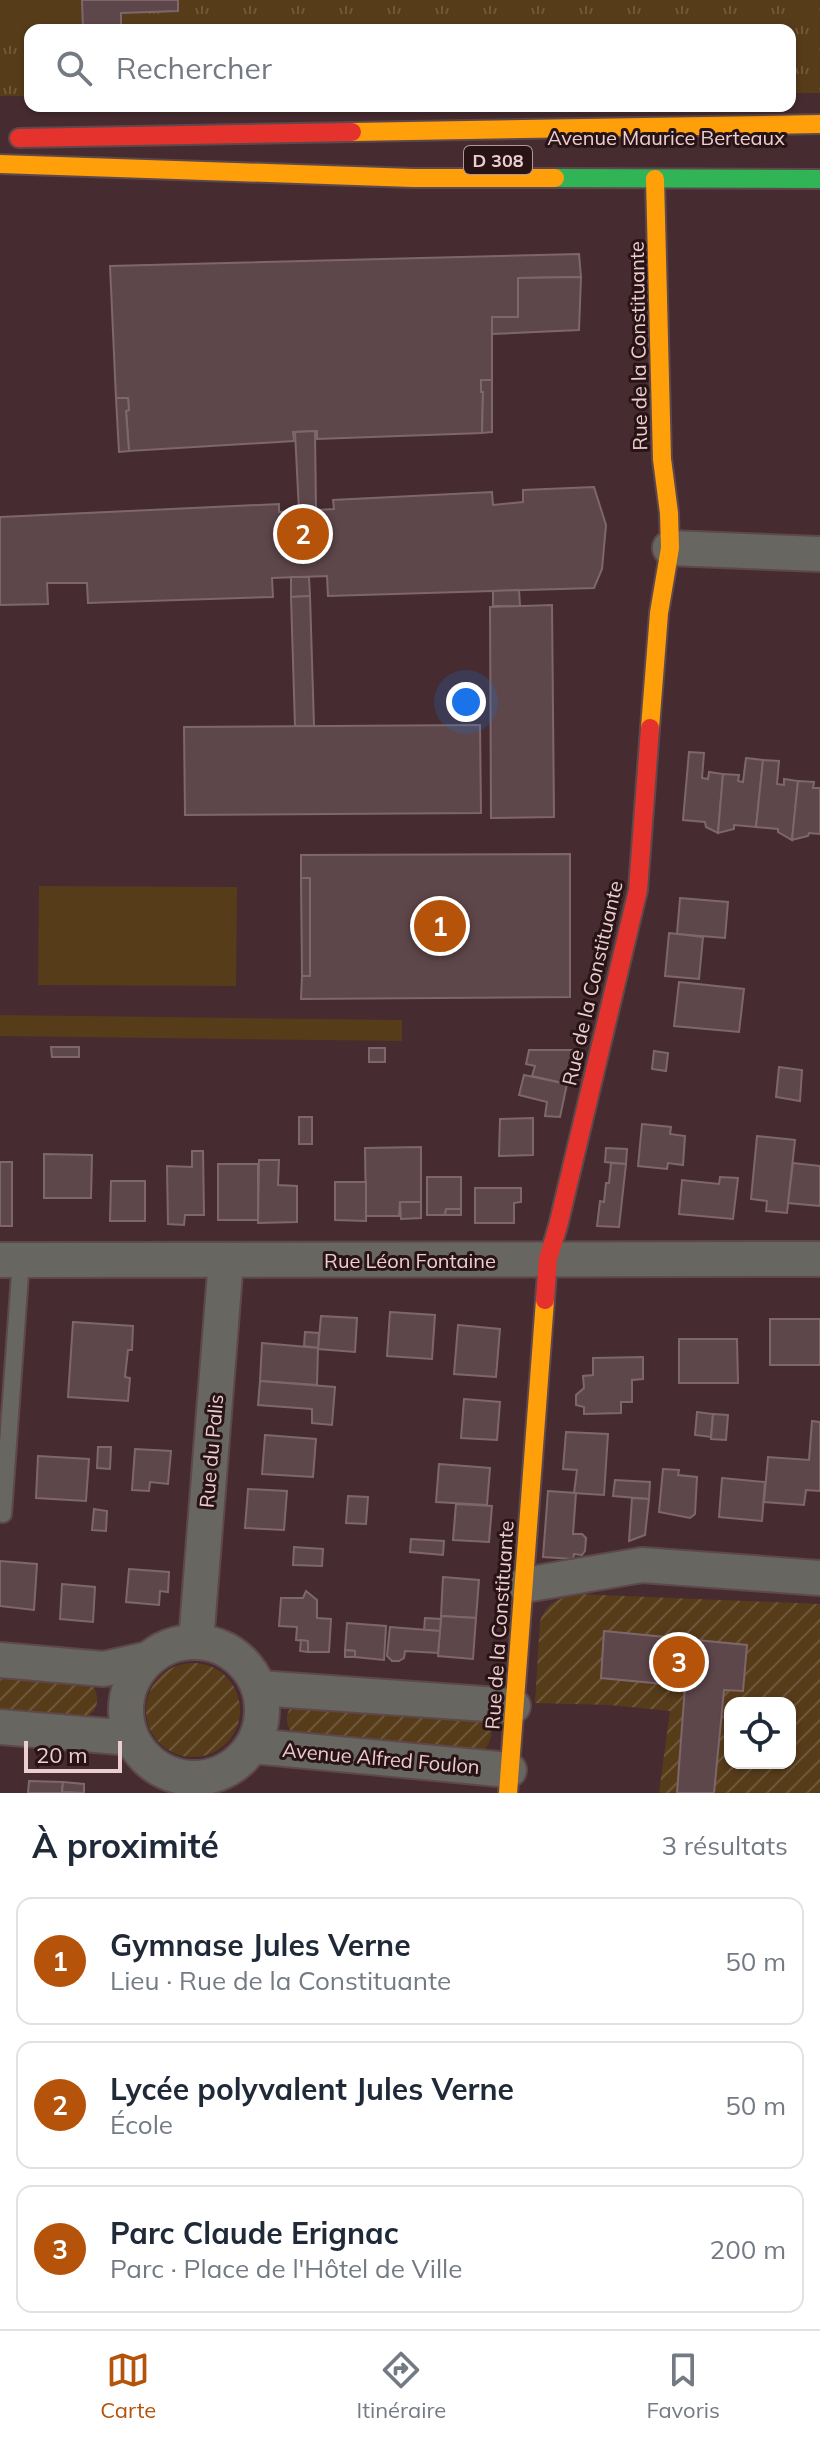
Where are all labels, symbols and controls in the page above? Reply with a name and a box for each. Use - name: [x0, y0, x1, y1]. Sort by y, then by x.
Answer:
- search box: [24, 24, 796, 112]
- icon: search: [52, 46, 96, 90]
- text: Rechercher: [116, 49, 272, 87]
- street label: Avenue Maurice Berteaux: [547, 125, 785, 150]
- road number: D 308: [464, 146, 532, 174]
- street label: Rue de la Constituante: [624, 241, 652, 451]
- pin: 2: [277, 504, 329, 564]
- your location: [446, 682, 486, 722]
- street label: Rue de la Constituante: [556, 878, 628, 1088]
- pin: 1: [414, 896, 466, 956]
- street label: Rue Léon Fontaine: [324, 1248, 496, 1273]
- street label: Rue du Palis: [194, 1393, 228, 1509]
- street label: Rue de la Constituante: [479, 1520, 519, 1730]
- pin: 3: [653, 1632, 705, 1692]
- map controls: [724, 1697, 796, 1769]
- button: locate: [724, 1697, 796, 1769]
- scale bar: [24, 1737, 122, 1773]
- street label: Avenue Alfred Foulon: [281, 1737, 481, 1779]
- text: 20 m: [36, 1741, 87, 1769]
- text: À proximité: [32, 1824, 219, 1867]
- text: 3 résultats: [661, 1829, 788, 1862]
- text: Gymnase Jules Verne: [110, 1926, 411, 1964]
- text: 1: [52, 1945, 68, 1978]
- text: 50 m: [725, 1945, 786, 1978]
- text: Lieu · Rue de la Constituante: [110, 1964, 451, 1997]
- text: Lycée polyvalent Jules Verne: [110, 2070, 514, 2108]
- text: 2: [52, 2089, 68, 2122]
- text: 50 m: [725, 2089, 786, 2122]
- text: École: [110, 2108, 173, 2141]
- text: Parc Claude Erignac: [110, 2214, 399, 2252]
- text: 3: [52, 2233, 68, 2266]
- text: 200 m: [710, 2233, 786, 2266]
- text: Parc · Place de l'Hôtel de Ville: [110, 2252, 462, 2285]
- tab: Carte: [100, 2348, 156, 2424]
- tab: Itinéraire: [357, 2348, 446, 2424]
- tab: Favoris: [647, 2348, 720, 2424]

